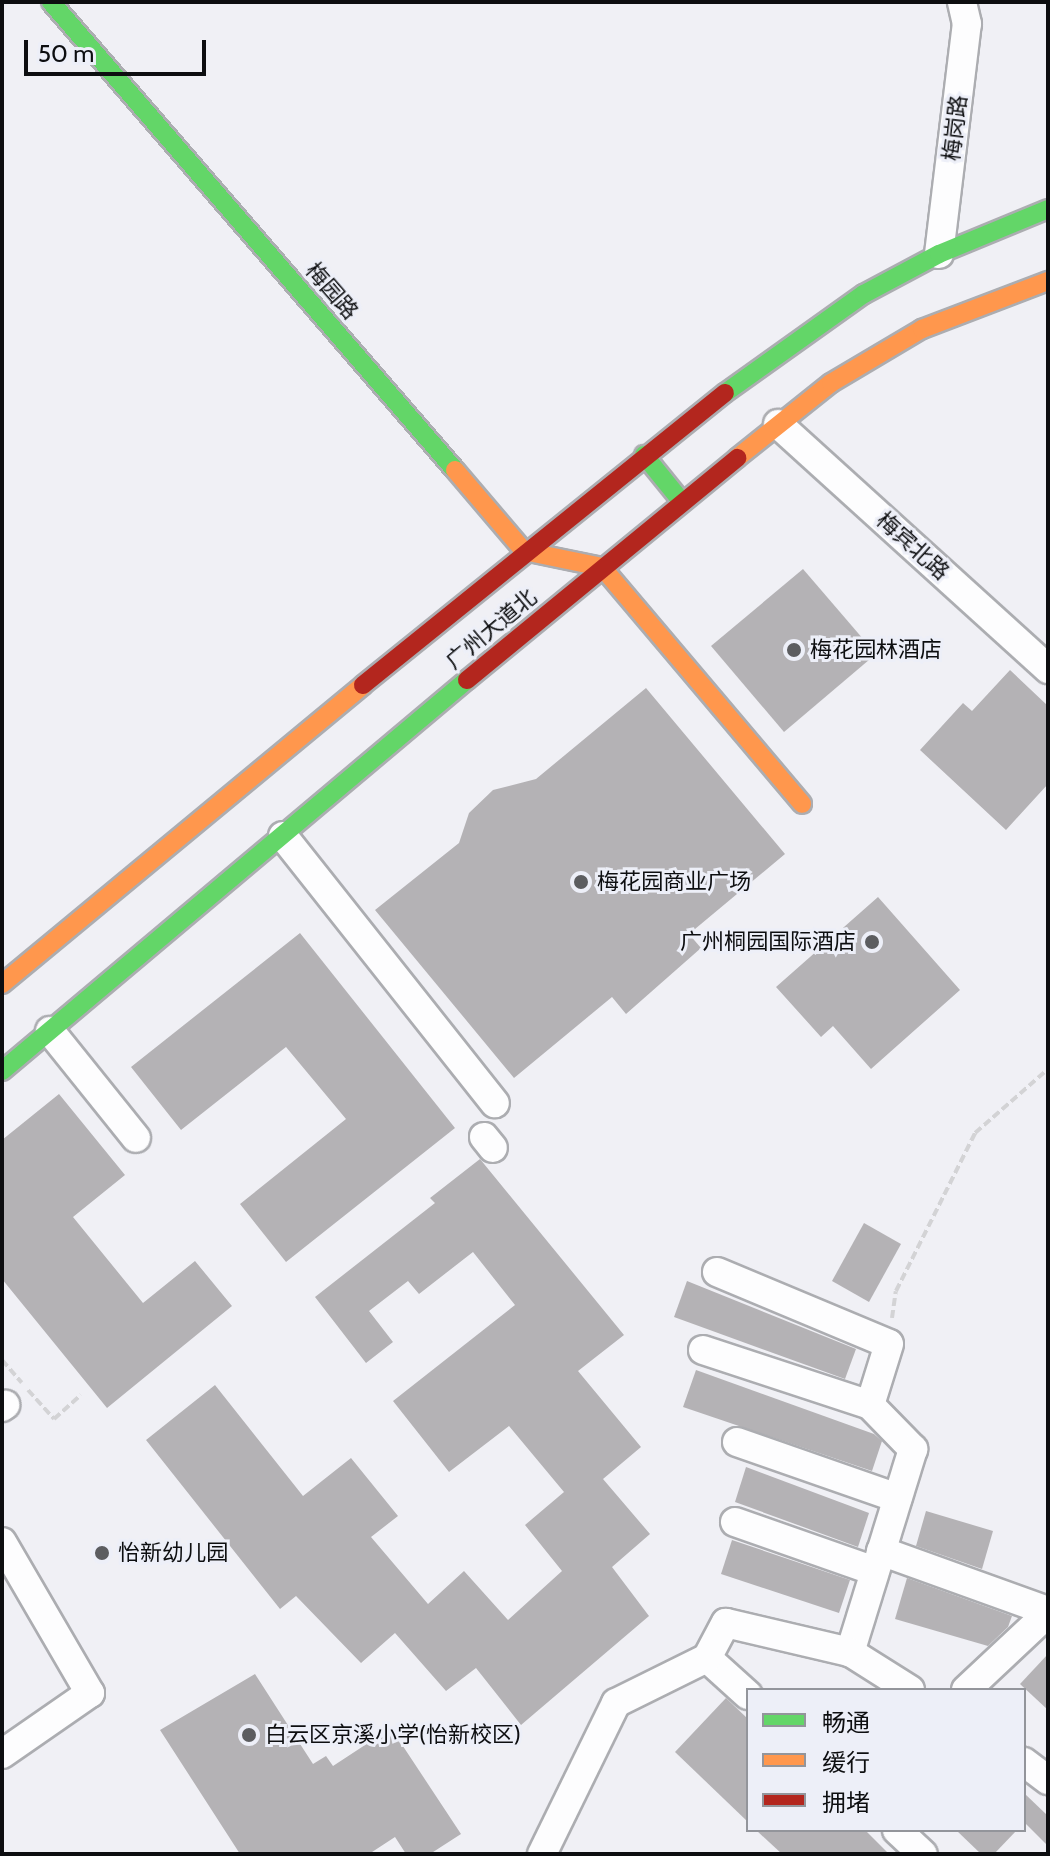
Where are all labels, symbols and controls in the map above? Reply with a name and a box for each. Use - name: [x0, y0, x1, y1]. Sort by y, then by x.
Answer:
- scale bar: [28, 24, 210, 74]
- text: 50 m: [38, 39, 94, 68]
- street label: 梅岗路: [938, 94, 972, 162]
- street label: 梅园路: [300, 257, 364, 325]
- street label: 梅宾北路: [871, 507, 955, 585]
- street label: 广州大道北: [440, 584, 542, 674]
- place label: 梅花园林酒店: [810, 637, 942, 663]
- marker: 梅花园林酒店: [785, 641, 803, 659]
- place label: 梅花园商业广场: [597, 869, 751, 895]
- marker: 梅花园商业广场: [572, 873, 590, 891]
- place label: 广州桐园国际酒店: [680, 929, 856, 955]
- marker: 广州桐园国际酒店: [863, 933, 881, 951]
- place label: 怡新幼儿园: [118, 1540, 228, 1566]
- marker: 怡新幼儿园: [93, 1544, 111, 1562]
- legend: [746, 1688, 1026, 1832]
- text: 畅通: [822, 1708, 870, 1737]
- place label: 白云区京溪小学(怡新校区): [265, 1722, 521, 1748]
- marker: 白云区京溪小学(怡新校区): [240, 1726, 258, 1744]
- text: 缓行: [822, 1748, 870, 1777]
- text: 拥堵: [822, 1788, 870, 1817]

